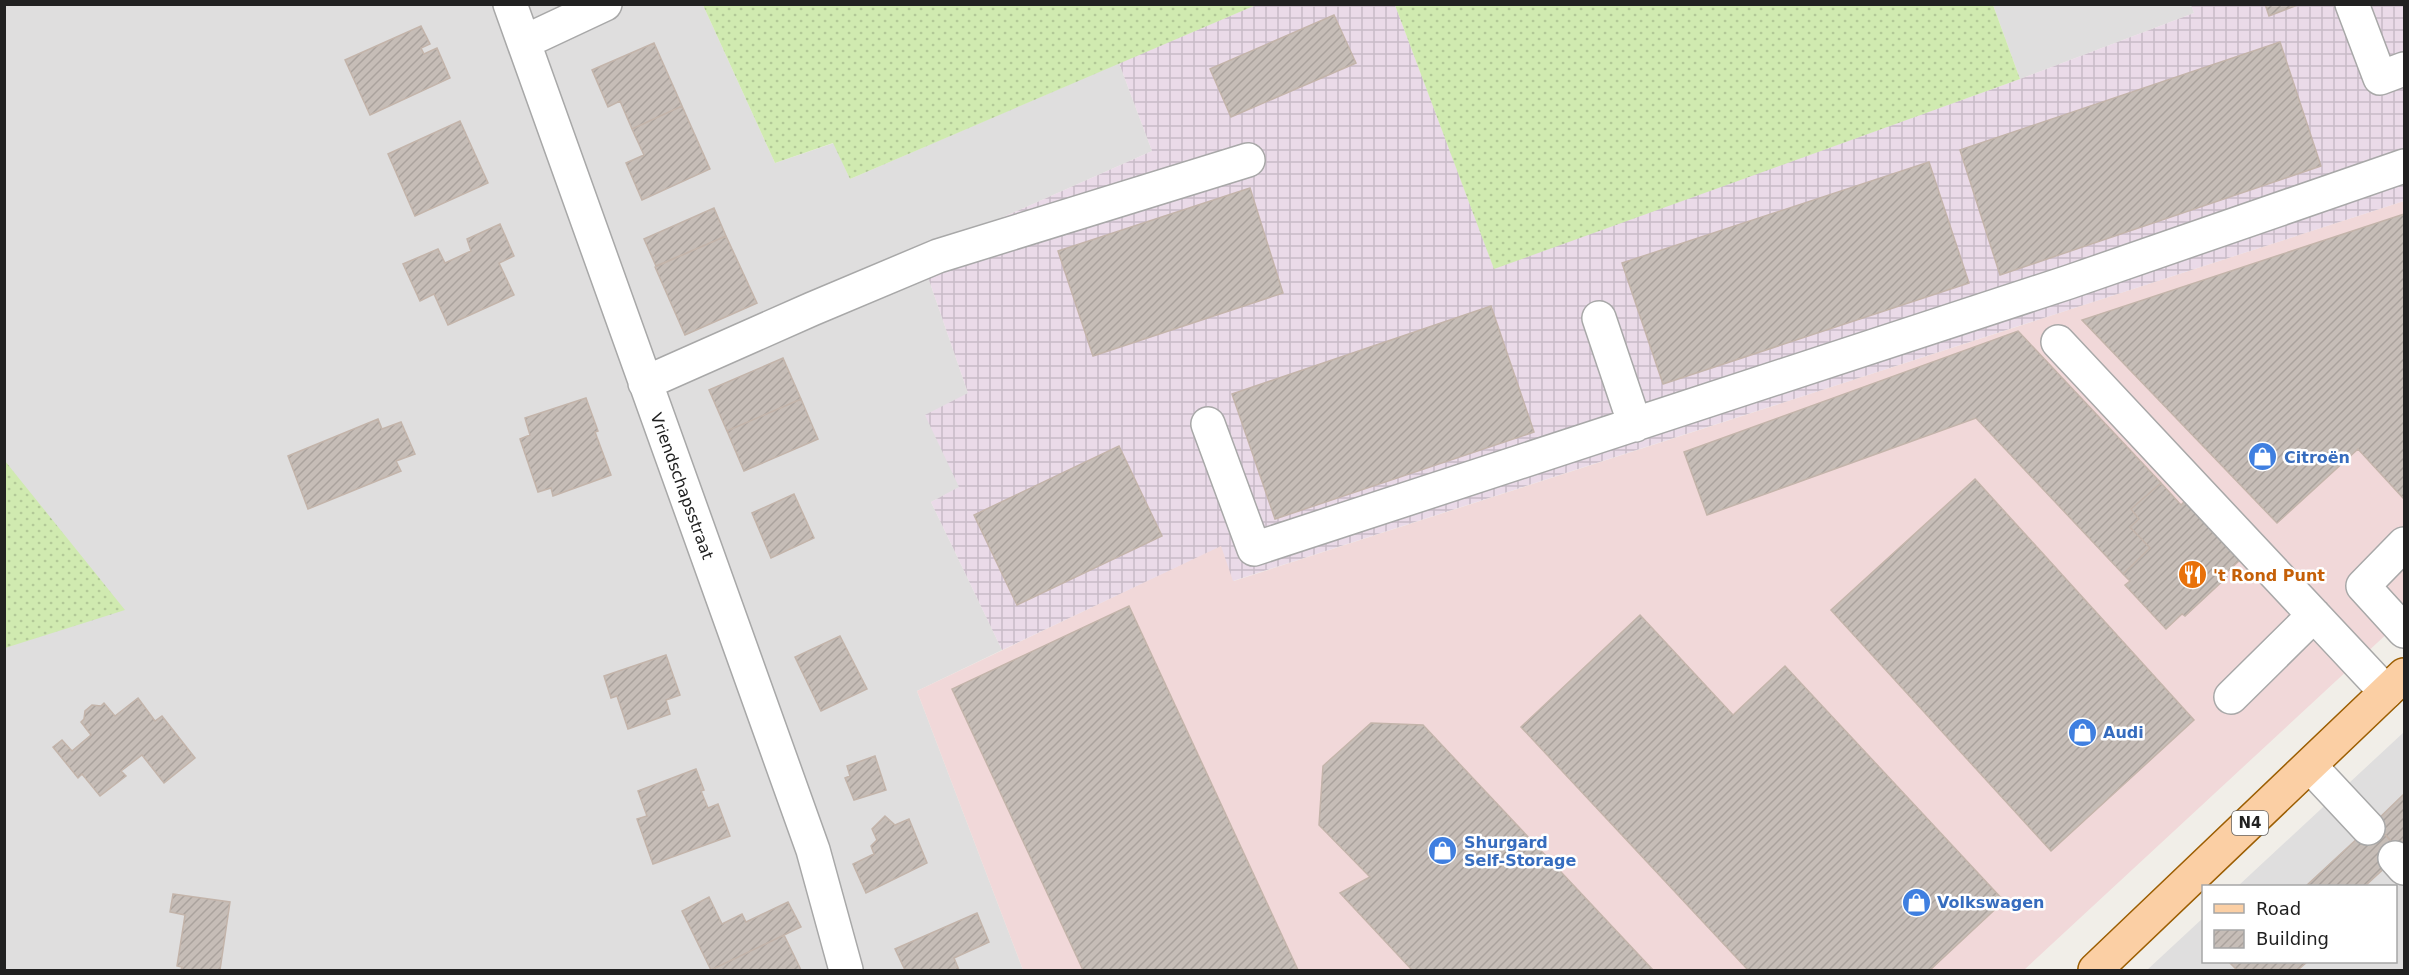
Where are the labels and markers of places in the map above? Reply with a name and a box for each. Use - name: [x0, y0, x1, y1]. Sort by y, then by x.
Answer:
- shop icon: Citroën: [2247, 441, 2279, 473]
- place label: Citroën: [2284, 448, 2350, 467]
- restaurant icon: 't Rond Punt: [2176, 559, 2208, 591]
- place label: 't Rond Punt: [2213, 566, 2325, 585]
- shop icon: Audi: [2066, 716, 2098, 748]
- place label: Audi: [2103, 723, 2144, 742]
- place label: Shurgard Self-Storage: [1464, 833, 1576, 870]
- shop icon: Shurgard Self-Storage: [1427, 835, 1459, 867]
- shop icon: Volkswagen: [1900, 886, 1932, 918]
- place label: Volkswagen: [1937, 893, 2044, 912]

